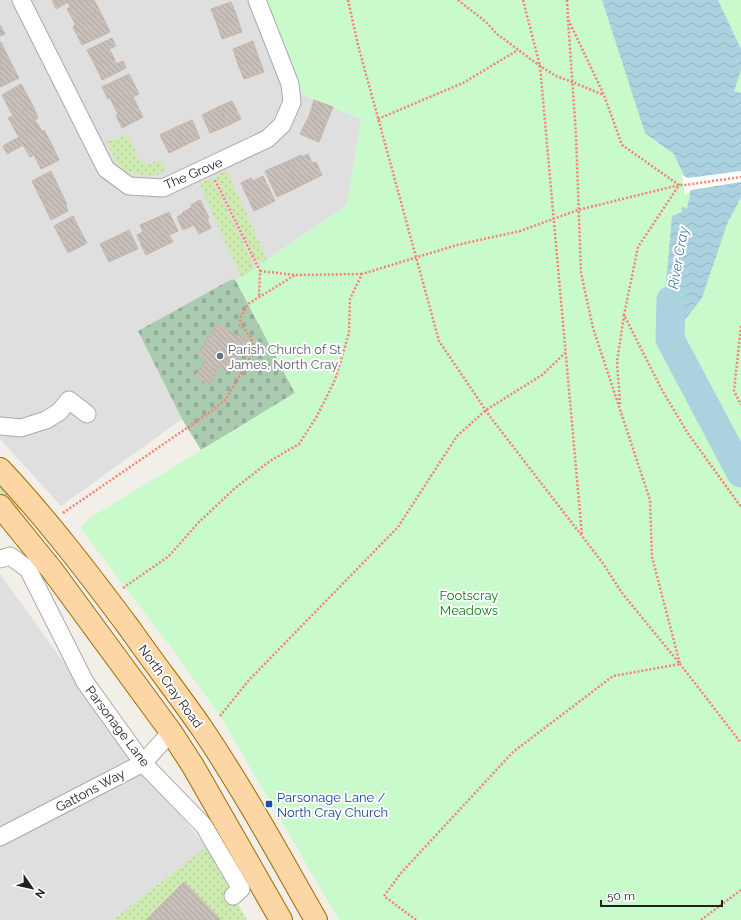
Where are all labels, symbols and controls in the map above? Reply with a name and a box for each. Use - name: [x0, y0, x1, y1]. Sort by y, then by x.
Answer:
- street label: The Grove: [162, 154, 225, 192]
- water label: River Cray: [665, 224, 692, 290]
- place label: Parish Church of St James, North Cray: [228, 342, 342, 372]
- marker: Parish Church of St James, North Cray: [215, 351, 225, 361]
- park label: Footscray Meadows: [440, 588, 498, 618]
- street label: North Cray Road: [135, 642, 206, 731]
- street label: Parsonage Lane: [82, 683, 153, 770]
- street label: Gattons Way: [53, 766, 127, 815]
- place label: Parsonage Lane / North Cray Church: [277, 790, 388, 820]
- marker: Parsonage Lane / North Cray Church: [264, 799, 274, 809]
- north arrow: [12, 868, 52, 908]
- scale bar: [601, 882, 722, 908]
- text: N: [32, 886, 48, 900]
- text: 50 m: [607, 889, 635, 903]

